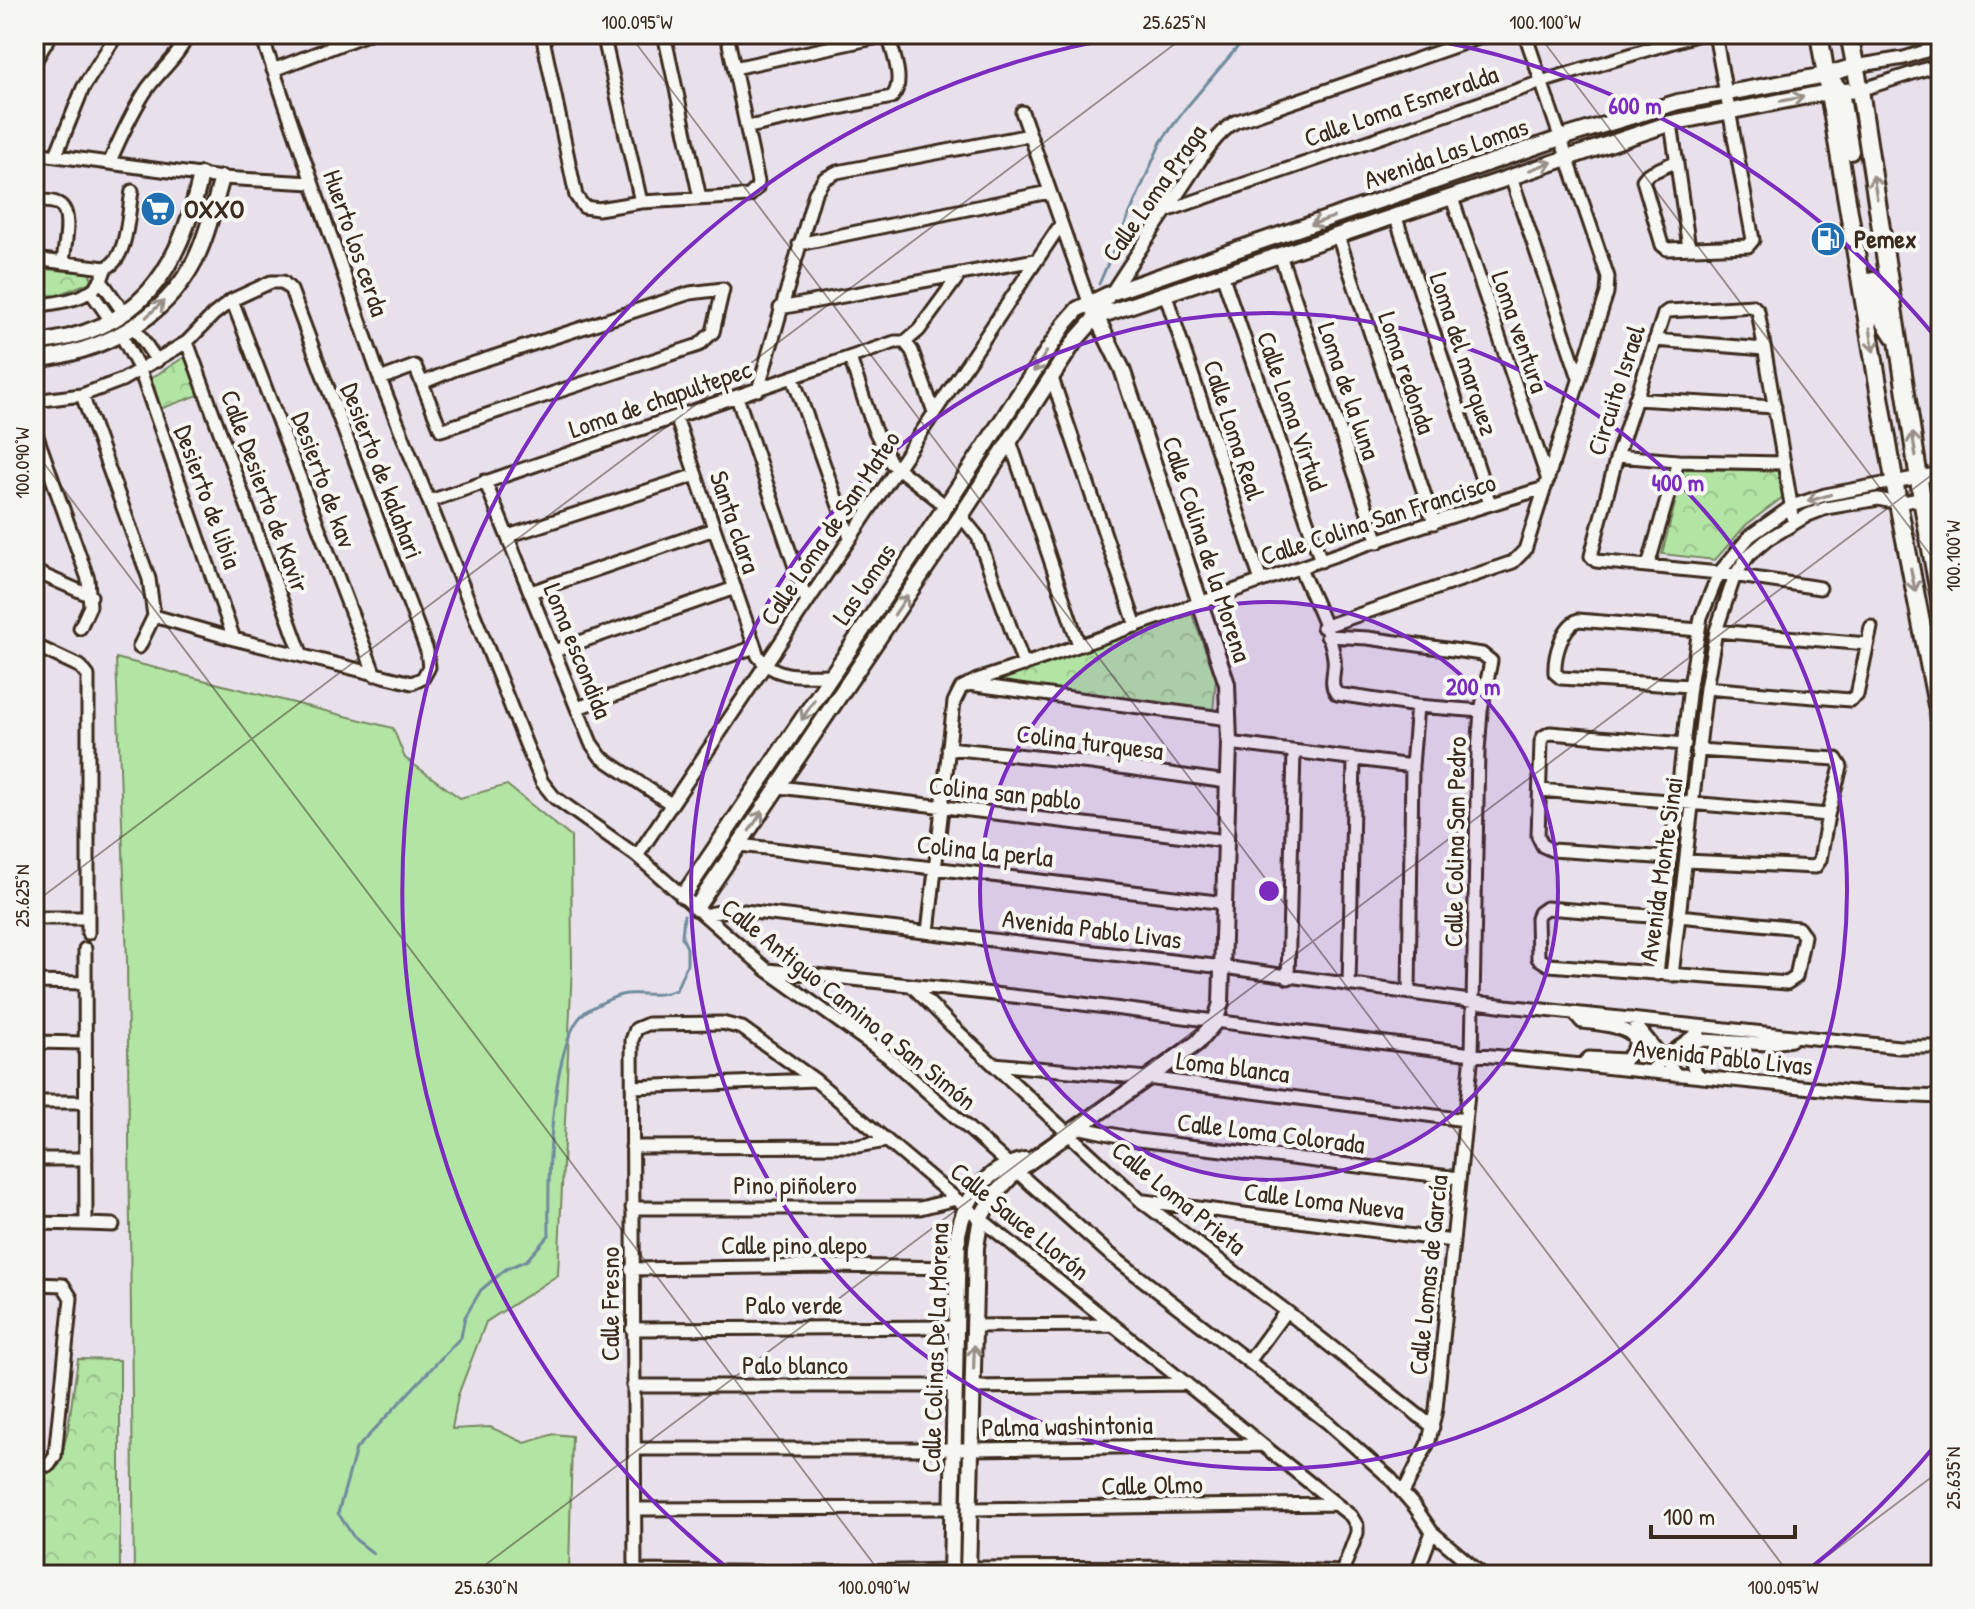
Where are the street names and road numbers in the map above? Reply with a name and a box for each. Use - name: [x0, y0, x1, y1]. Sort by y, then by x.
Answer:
- street label: Calle Loma Esmeralda: [1299, 56, 1502, 155]
- street label: Avenida Las Lomas: [1359, 108, 1532, 197]
- street label: Calle Loma Praga: [1093, 117, 1214, 268]
- street label: Huerto los cerda: [315, 165, 398, 321]
- street label: Loma ventura: [1483, 267, 1558, 397]
- street label: Loma del marquez: [1422, 268, 1507, 440]
- street label: Loma redonda: [1370, 307, 1445, 439]
- street label: Loma de la luna: [1310, 318, 1389, 464]
- street label: Circuito Israel: [1578, 320, 1653, 460]
- street label: Calle Loma Virtud: [1249, 327, 1336, 495]
- street label: Loma de chapultepec: [564, 351, 756, 446]
- street label: Calle Loma Real: [1195, 355, 1274, 504]
- street label: Desierto de kalahari: [333, 378, 432, 564]
- street label: Calle Desierto de Kavir: [213, 385, 318, 597]
- street label: Desierto de kav: [284, 407, 365, 553]
- street label: Desierto de libia: [166, 420, 251, 573]
- street label: Calle Loma de San Mateo: [751, 424, 908, 632]
- street label: Calle Colina de la Morena: [1154, 432, 1260, 666]
- street label: Calle Colina San Francisco: [1256, 464, 1500, 573]
- street label: Santa clara: [702, 466, 769, 578]
- street label: Las lomas: [824, 536, 904, 631]
- street label: Loma escondida: [535, 578, 621, 724]
- street label: Colina turquesa: [1015, 715, 1166, 768]
- street label: Calle Colina San Pedro: [1435, 736, 1474, 948]
- street label: Colina san pablo: [927, 767, 1083, 818]
- street label: Avenida Monte Sinai: [1630, 774, 1691, 963]
- street label: Colina la perla: [915, 826, 1055, 875]
- street label: Calle Antiguo Camino a San Simón: [714, 889, 984, 1118]
- street label: Avenida Pablo Livas: [1000, 900, 1184, 957]
- street label: Avenida Pablo Livas: [1632, 1030, 1814, 1083]
- street label: Loma blanca: [1174, 1042, 1292, 1091]
- street label: Calle Loma Colorada: [1175, 1104, 1367, 1161]
- street label: Calle Loma Prieta: [1105, 1132, 1254, 1263]
- street label: Calle Sauce Llorón: [943, 1153, 1097, 1288]
- street label: Pino piñolero: [733, 1167, 857, 1202]
- street label: Calle Loma Nueva: [1242, 1173, 1406, 1228]
- street label: Calle Lomas de García: [1400, 1173, 1455, 1377]
- street label: Calle Colinas De La Morena: [913, 1222, 956, 1474]
- street label: Calle pino alepo: [721, 1227, 867, 1262]
- street label: Calle Fresno: [592, 1247, 627, 1361]
- street label: Palo verde: [745, 1287, 843, 1322]
- street label: Palo blanco: [742, 1347, 848, 1382]
- street label: Palma washintonia: [981, 1407, 1153, 1444]
- street label: Calle Olmo: [1101, 1466, 1203, 1503]

